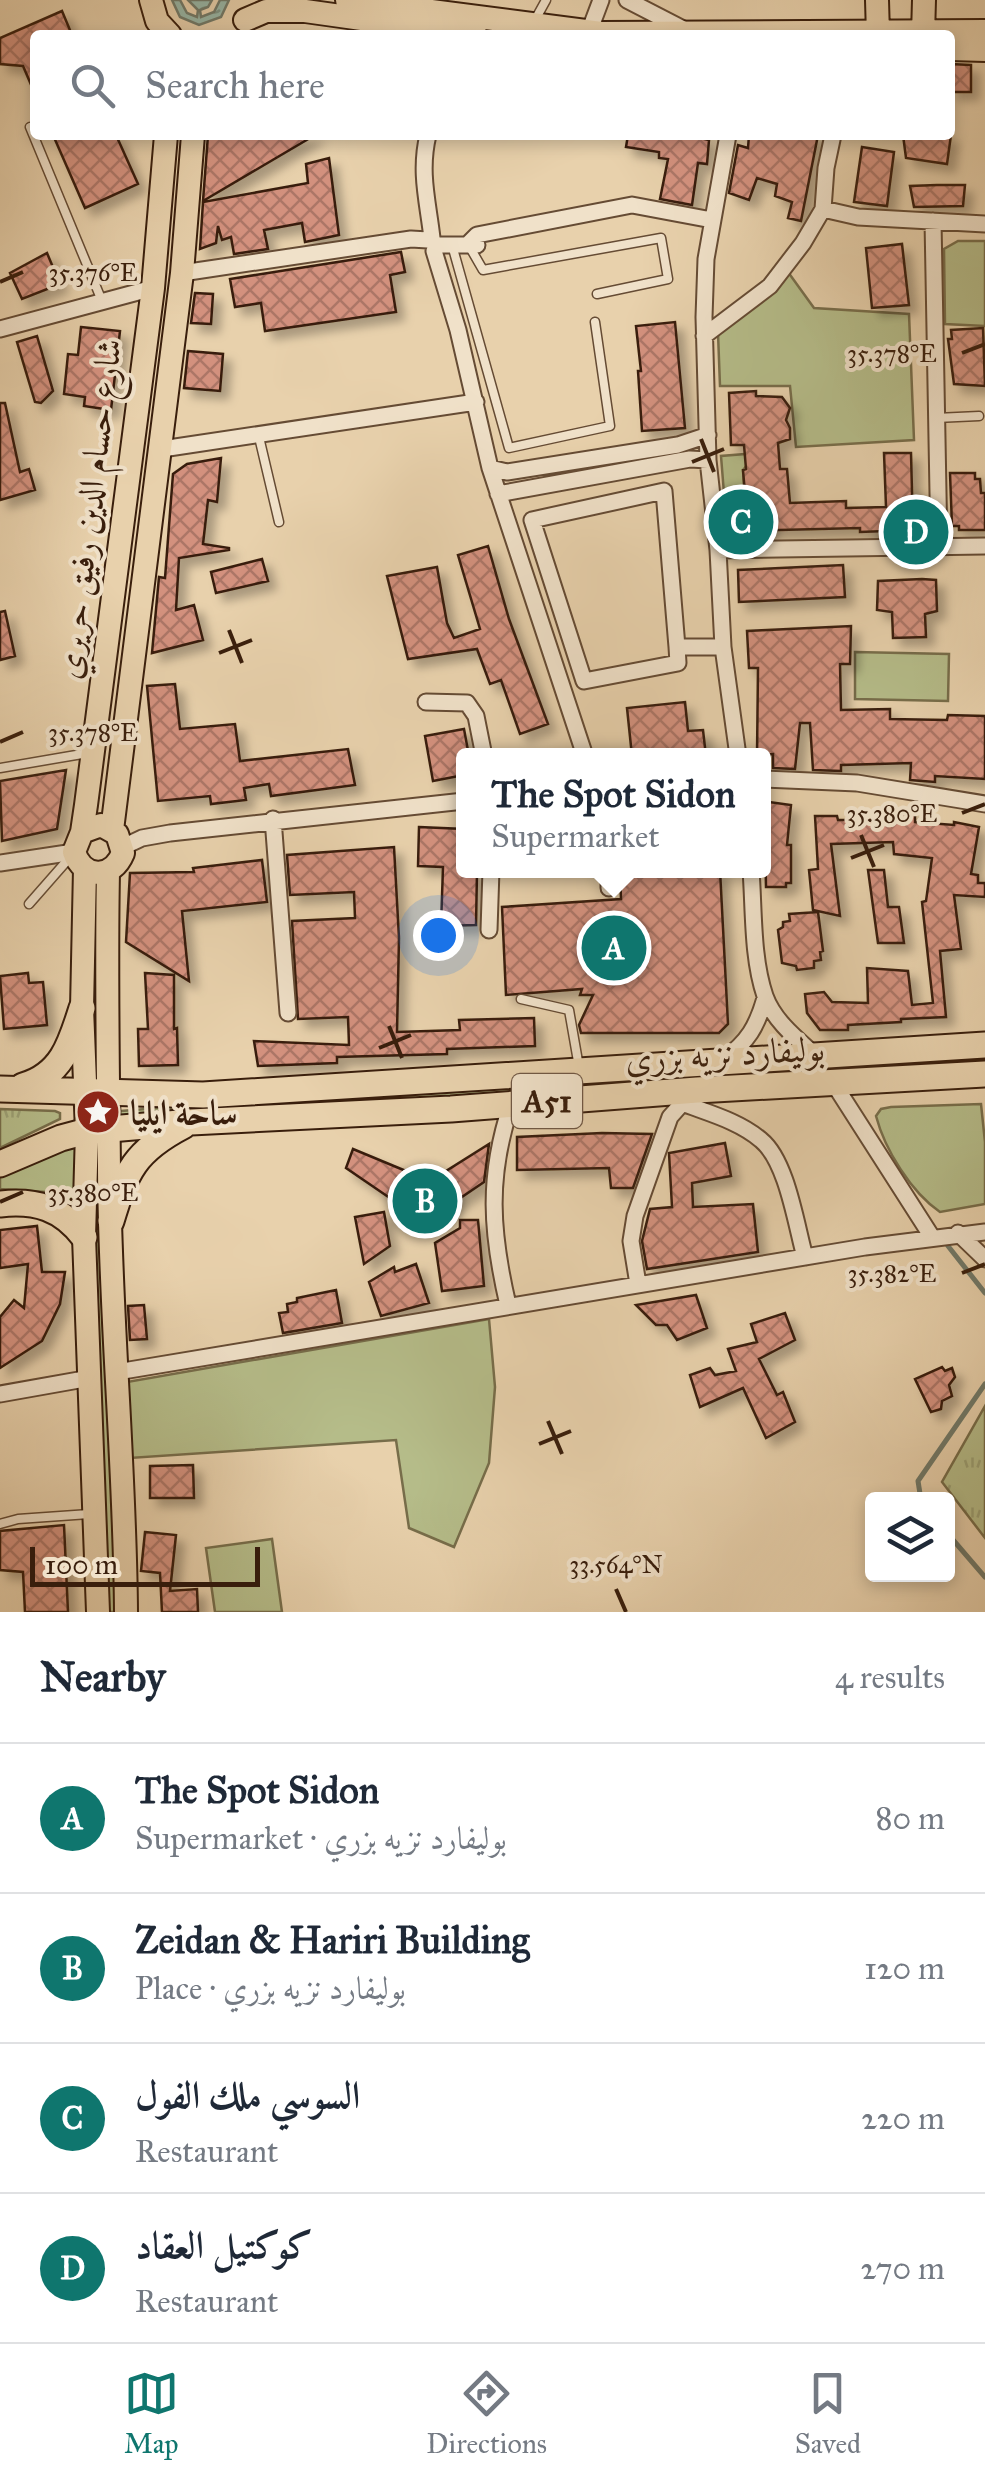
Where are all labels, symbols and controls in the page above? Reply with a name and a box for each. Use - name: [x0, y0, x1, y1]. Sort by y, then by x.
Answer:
- search box: [30, 30, 955, 140]
- icon: search: [65, 58, 120, 113]
- text: Search here: [145, 62, 325, 108]
- text: 35.376°E: [48, 257, 138, 288]
- street label: شارع حسام الدين رفيق حريري: [47, 336, 140, 683]
- text: 35.378°E: [847, 338, 937, 369]
- pin: C: [708, 484, 774, 560]
- pin: D: [884, 494, 948, 570]
- text: 35.378°E: [48, 717, 138, 748]
- popup: [456, 748, 771, 878]
- text: The Spot Sidon: [491, 771, 736, 817]
- text: 35.380°E: [847, 798, 938, 829]
- text: Supermarket: [491, 817, 660, 856]
- your location: [413, 910, 464, 961]
- pin: A: [582, 910, 646, 986]
- street label: بوليفارد نزيه بزري: [624, 1027, 826, 1087]
- road number: A51: [512, 1074, 582, 1128]
- place icon: ساحة ايليا: [75, 1089, 121, 1135]
- place label: ساحة ايليا: [130, 1091, 238, 1135]
- pin: B: [392, 1164, 458, 1238]
- text: 35.380°E: [48, 1177, 139, 1208]
- text: 35.382°E: [848, 1258, 936, 1289]
- map controls: [865, 1492, 955, 1582]
- button: layers: [865, 1492, 955, 1582]
- scale bar: [30, 1542, 260, 1586]
- text: 100 m: [45, 1547, 118, 1582]
- text: 33.564°N: [569, 1549, 663, 1580]
- text: Nearby: [40, 1651, 165, 1703]
- text: 4 results: [835, 1658, 945, 1697]
- text: The Spot Sidon: [135, 1767, 379, 1813]
- text: A: [62, 1799, 83, 1838]
- text: 80 m: [876, 1799, 945, 1838]
- text: Supermarket · بوليفارد نزيه بزري: [135, 1819, 507, 1858]
- text: Zeidan & Hariri Building: [135, 1917, 529, 1963]
- text: B: [62, 1949, 83, 1988]
- text: 120 m: [864, 1949, 945, 1988]
- text: Place · بوليفارد نزيه بزري: [135, 1969, 406, 2008]
- text: السوسي ملك الفول: [135, 2072, 360, 2118]
- text: C: [62, 2099, 83, 2138]
- text: 220 m: [861, 2099, 945, 2138]
- text: Restaurant: [135, 2132, 278, 2171]
- text: كوكتيل العقاد: [135, 2222, 313, 2268]
- text: D: [60, 2249, 85, 2288]
- text: 270 m: [861, 2249, 945, 2288]
- text: Restaurant: [135, 2282, 278, 2321]
- tab: Map: [124, 2366, 179, 2461]
- tab: Directions: [426, 2366, 547, 2461]
- tab: Saved: [795, 2366, 861, 2461]

